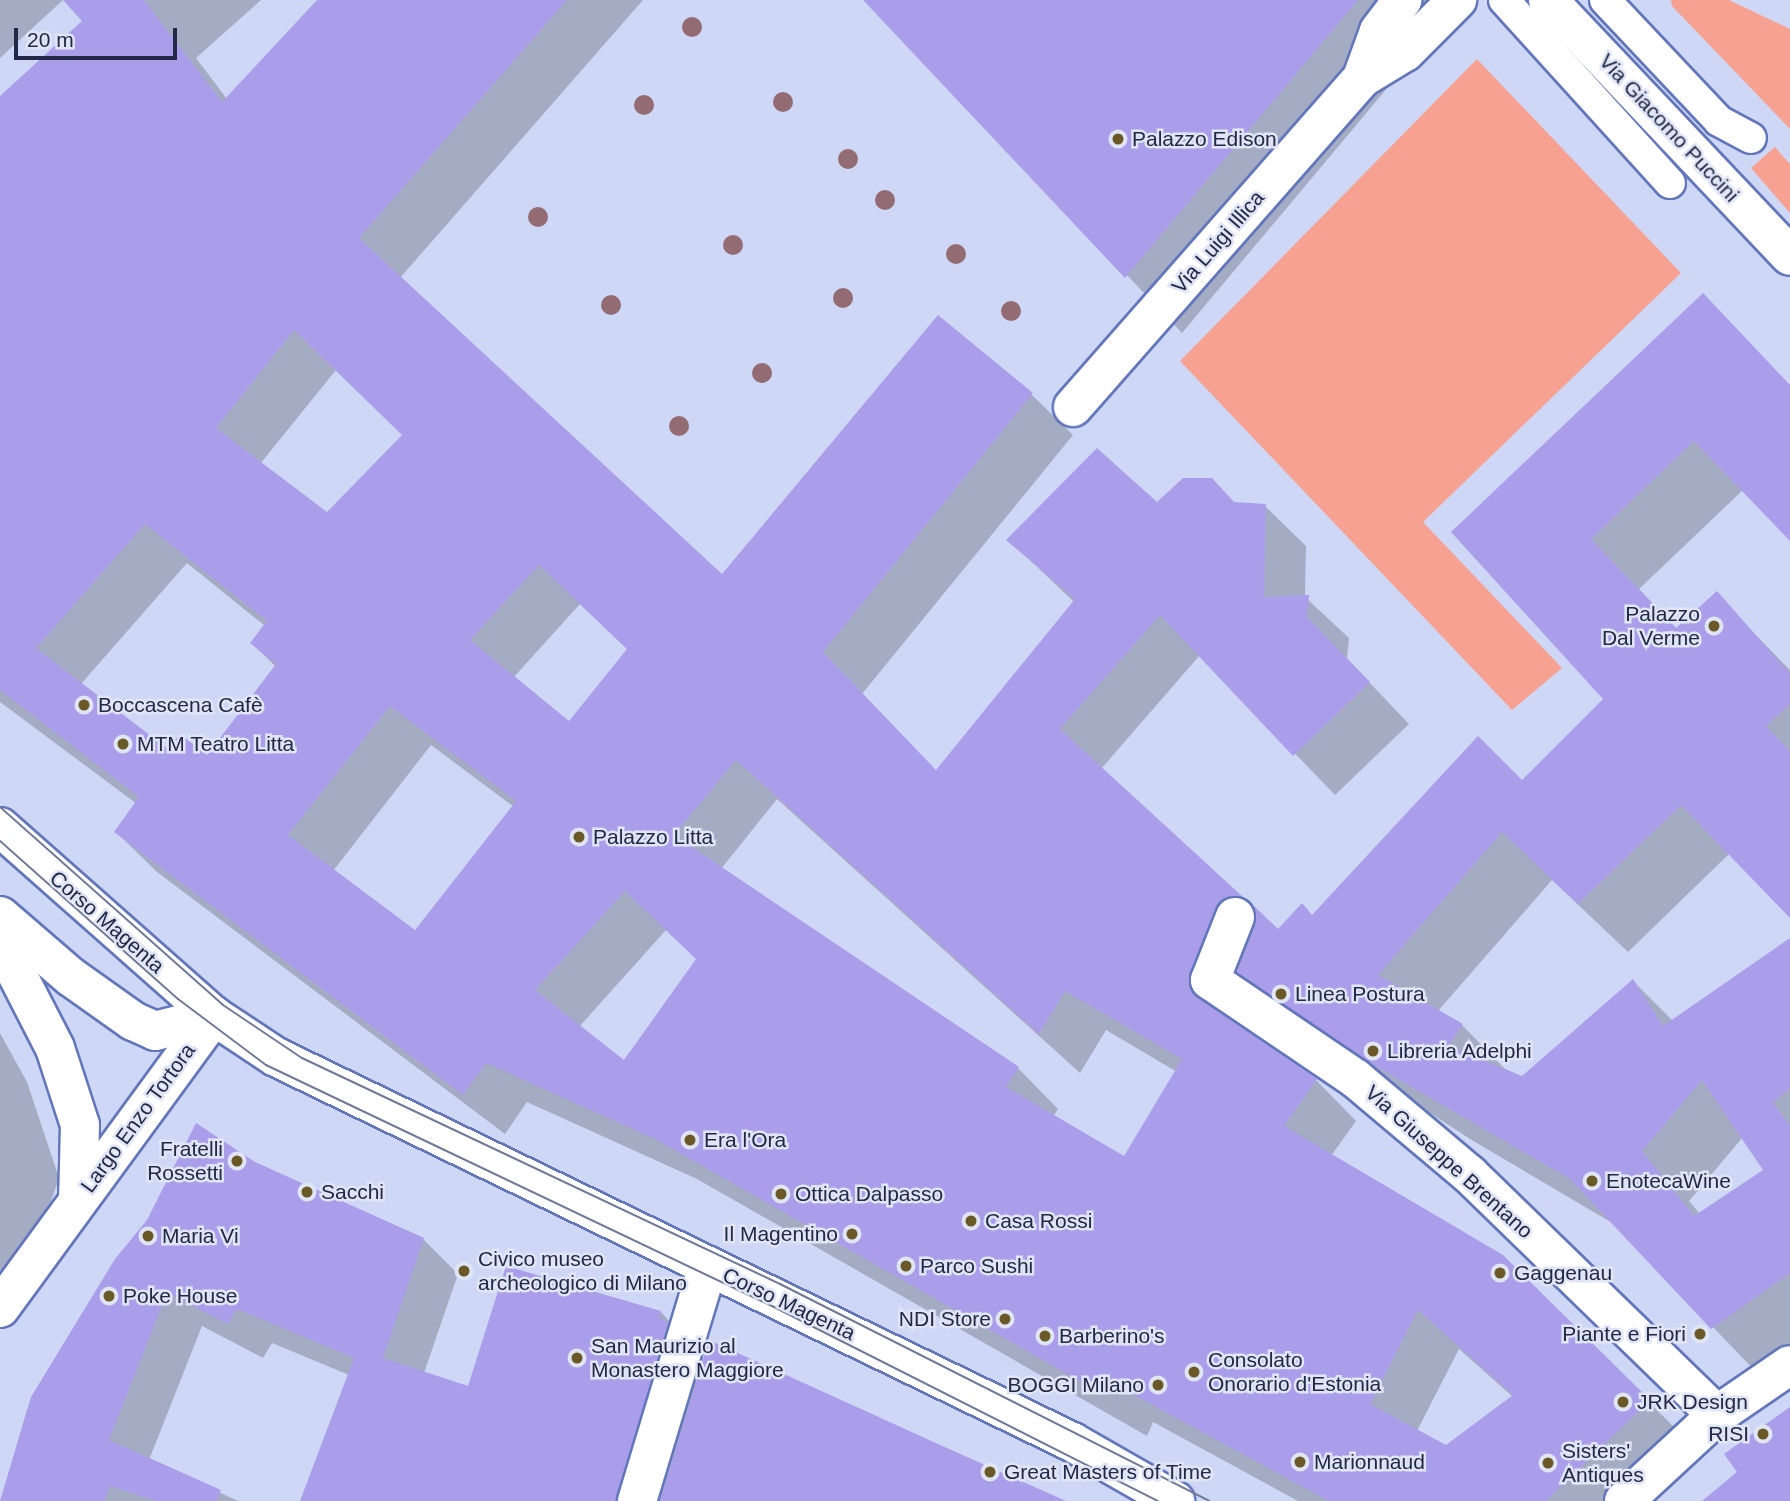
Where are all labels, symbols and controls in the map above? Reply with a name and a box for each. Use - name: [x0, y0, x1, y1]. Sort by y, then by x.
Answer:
- scale bar: [18, 14, 180, 58]
- text: 20 m: [27, 28, 74, 51]
- street label: Via Giacomo Puccini: [1594, 49, 1744, 207]
- place label: Palazzo Edison: [1132, 126, 1277, 152]
- marker: Palazzo Edison: [1110, 131, 1126, 147]
- street label: Via Luigi Illica: [1166, 185, 1270, 299]
- place label: Palazzo Dal Verme: [1602, 601, 1700, 651]
- marker: Palazzo Dal Verme: [1706, 618, 1722, 634]
- place label: Boccascena Cafè: [98, 692, 263, 718]
- marker: Boccascena Cafè: [76, 697, 92, 713]
- place label: MTM Teatro Litta: [137, 731, 295, 757]
- marker: MTM Teatro Litta: [115, 736, 131, 752]
- place label: Palazzo Litta: [593, 824, 713, 850]
- marker: Palazzo Litta: [571, 829, 587, 845]
- street label: Corso Magenta: [45, 865, 169, 979]
- place label: Linea Postura: [1295, 981, 1425, 1007]
- marker: Linea Postura: [1273, 986, 1289, 1002]
- street label: Largo Enzo Tortora: [75, 1038, 201, 1198]
- place label: Libreria Adelphi: [1387, 1038, 1533, 1064]
- marker: Libreria Adelphi: [1365, 1043, 1381, 1059]
- street label: Via Giuseppe Brentano: [1360, 1080, 1538, 1244]
- place label: Era l'Ora: [704, 1127, 786, 1153]
- marker: Era l'Ora: [682, 1132, 698, 1148]
- place label: Fratelli Rossetti: [147, 1136, 223, 1186]
- marker: Fratelli Rossetti: [229, 1153, 245, 1169]
- place label: EnotecaWine: [1606, 1168, 1731, 1194]
- marker: EnotecaWine: [1584, 1173, 1600, 1189]
- place label: Sacchi: [321, 1179, 384, 1205]
- place label: Ottica Dalpasso: [795, 1181, 943, 1207]
- marker: Sacchi: [299, 1184, 315, 1200]
- marker: Ottica Dalpasso: [773, 1186, 789, 1202]
- place label: Casa Rossi: [985, 1208, 1092, 1234]
- marker: Casa Rossi: [963, 1213, 979, 1229]
- place label: Il Magentino: [724, 1221, 838, 1247]
- place label: Maria Vi: [162, 1223, 239, 1249]
- marker: Il Magentino: [844, 1226, 860, 1242]
- marker: Maria Vi: [140, 1228, 156, 1244]
- place label: Civico museo archeologico di Milano: [478, 1246, 687, 1296]
- place label: Parco Sushi: [920, 1253, 1033, 1279]
- marker: Parco Sushi: [898, 1258, 914, 1274]
- place label: Gaggenau: [1514, 1260, 1612, 1286]
- street label: Corso Magenta: [719, 1262, 859, 1346]
- marker: Civico museo archeologico di Milano: [456, 1263, 472, 1279]
- marker: Gaggenau: [1492, 1265, 1508, 1281]
- place label: Poke House: [123, 1283, 237, 1309]
- marker: Poke House: [101, 1288, 117, 1304]
- place label: NDI Store: [899, 1306, 991, 1332]
- marker: NDI Store: [997, 1311, 1013, 1327]
- place label: Piante e Fiori: [1562, 1321, 1686, 1347]
- place label: Barberino's: [1059, 1323, 1165, 1349]
- marker: Piante e Fiori: [1692, 1326, 1708, 1342]
- marker: Barberino's: [1037, 1328, 1053, 1344]
- place label: San Maurizio al Monastero Maggiore: [591, 1333, 784, 1383]
- place label: Consolato Onorario d'Estonia: [1208, 1347, 1381, 1397]
- marker: San Maurizio al Monastero Maggiore: [569, 1350, 585, 1366]
- marker: Consolato Onorario d'Estonia: [1186, 1364, 1202, 1380]
- place label: BOGGI Milano: [1007, 1372, 1144, 1398]
- marker: BOGGI Milano: [1150, 1377, 1166, 1393]
- place label: JRK Design: [1637, 1389, 1748, 1415]
- marker: JRK Design: [1615, 1394, 1631, 1410]
- place label: RISI: [1708, 1421, 1749, 1447]
- marker: RISI: [1755, 1426, 1771, 1442]
- place label: Sisters' Antiques: [1562, 1438, 1644, 1488]
- place label: Marionnaud: [1314, 1449, 1425, 1475]
- marker: Marionnaud: [1292, 1454, 1308, 1470]
- marker: Sisters' Antiques: [1540, 1455, 1556, 1471]
- place label: Great Masters of Time: [1004, 1459, 1212, 1485]
- marker: Great Masters of Time: [982, 1464, 998, 1480]

